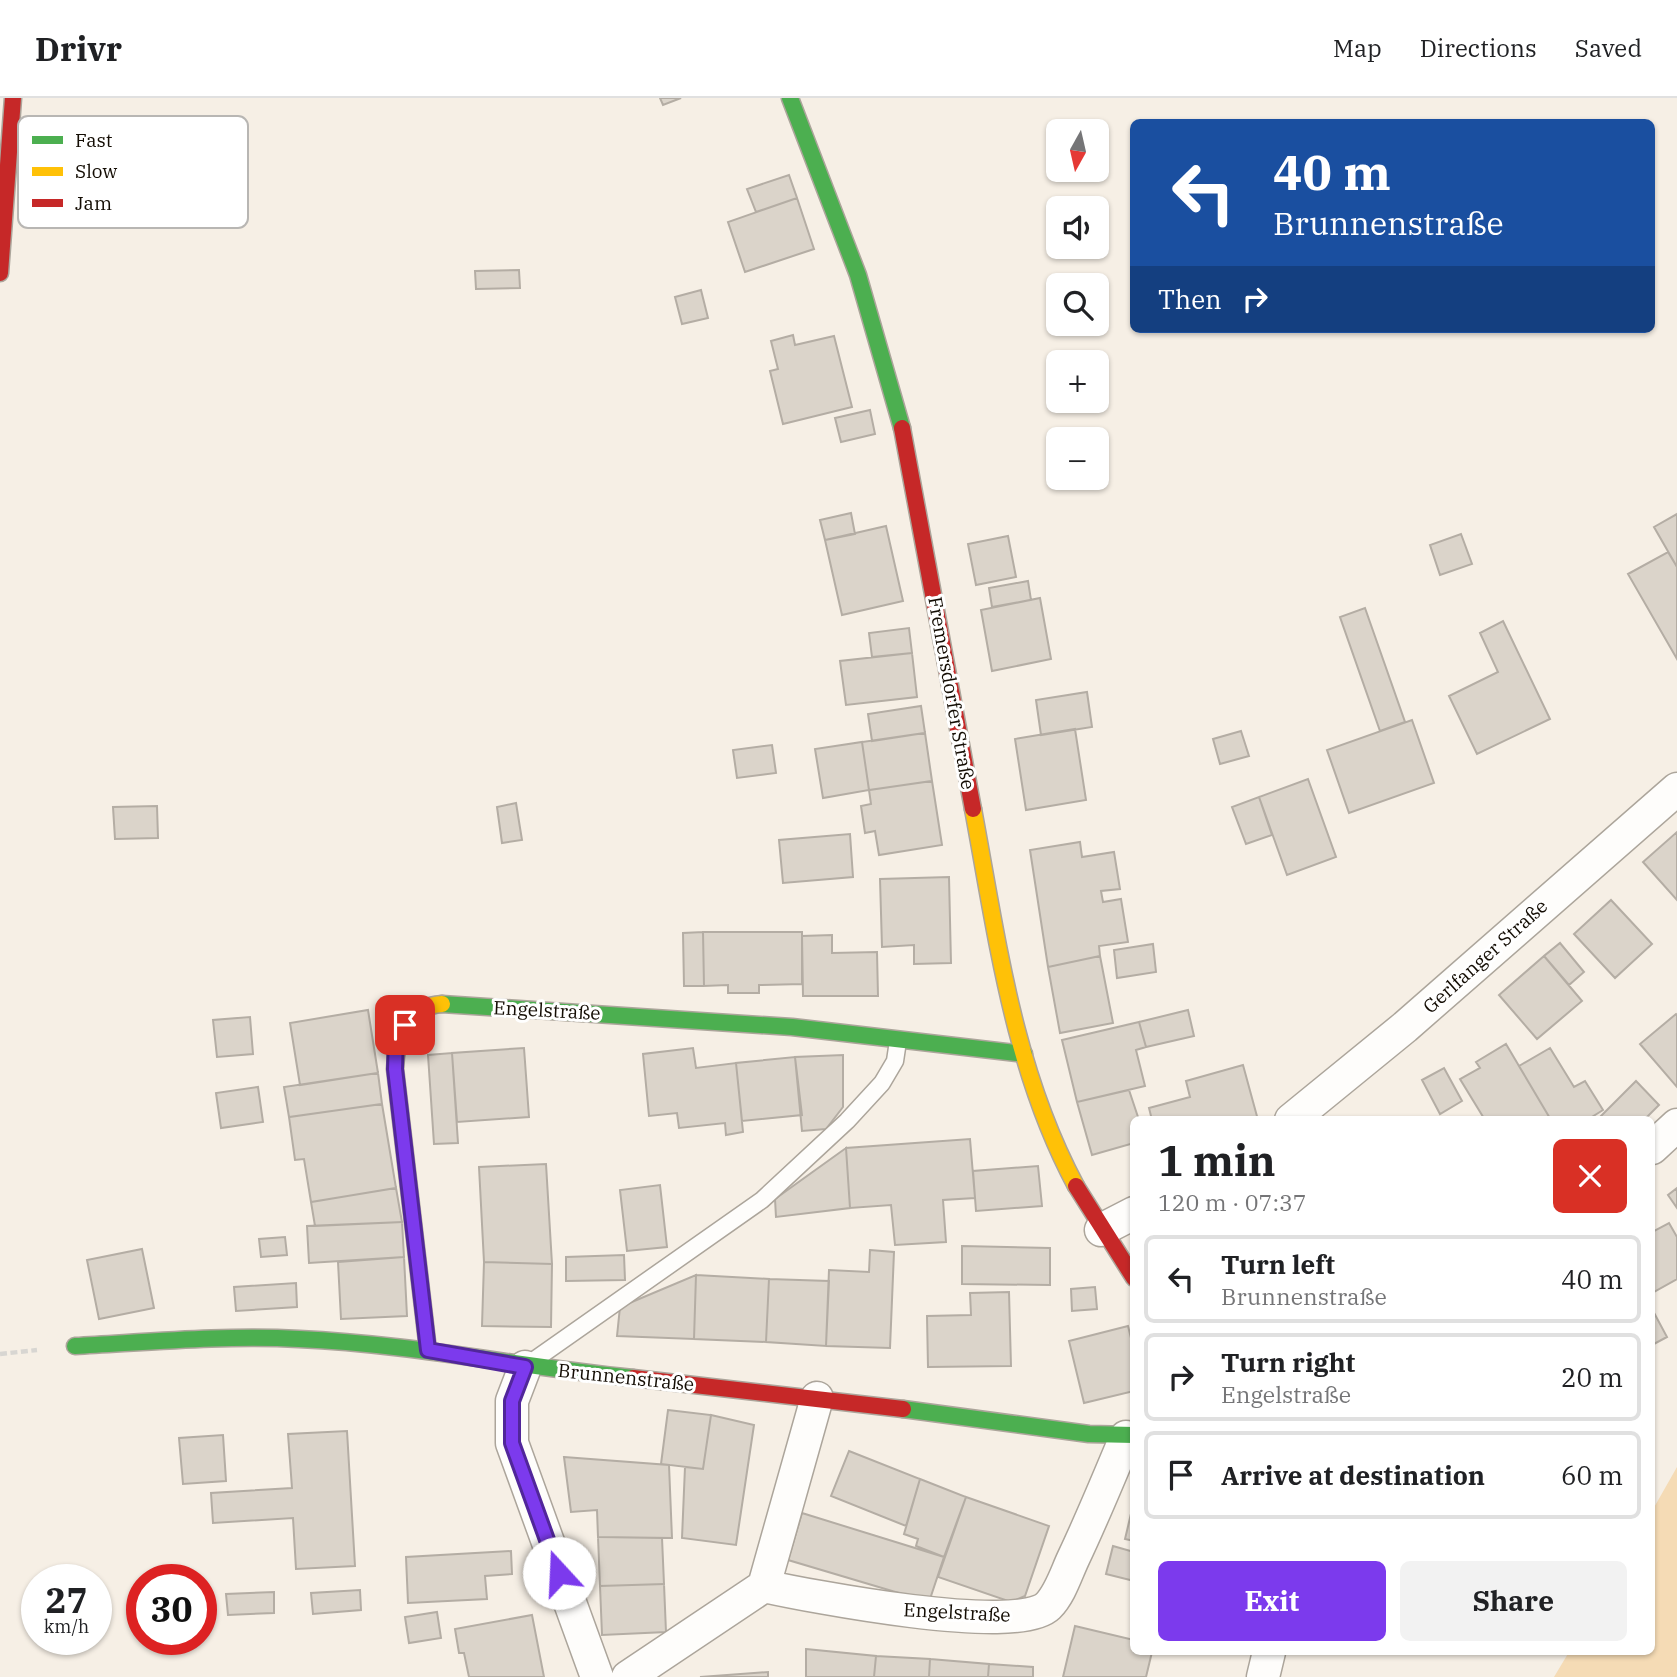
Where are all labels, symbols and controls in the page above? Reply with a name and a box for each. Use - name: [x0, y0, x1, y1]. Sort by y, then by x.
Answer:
- text: Drivr: [35, 27, 122, 70]
- text: Map: [1333, 32, 1382, 64]
- text: Directions: [1420, 32, 1537, 64]
- text: Saved: [1575, 32, 1642, 64]
- legend: [18, 116, 248, 228]
- north arrow: [1046, 119, 1110, 182]
- map controls: [1046, 119, 1109, 490]
- text: Fast: [75, 128, 113, 152]
- text: 40 m: [1273, 140, 1391, 203]
- icon: left: [1158, 147, 1249, 238]
- text: Slow: [75, 159, 117, 183]
- text: Jam: [75, 191, 112, 215]
- button: sound: [1046, 196, 1109, 259]
- text: Brunnenstraße: [1273, 202, 1504, 244]
- button: search: [1046, 273, 1109, 336]
- icon: right: [1236, 280, 1274, 318]
- text: Then: [1158, 282, 1222, 316]
- button: +: [1046, 350, 1109, 413]
- button: −: [1046, 427, 1109, 490]
- street label: Fremersdorfer Straße: [923, 595, 981, 791]
- street label: Gerlfanger Straße: [1418, 894, 1552, 1018]
- pin: [375, 995, 435, 1055]
- street label: Engelstraße: [493, 995, 601, 1025]
- icon: arrive: [386, 1006, 424, 1044]
- text: 1 min: [1158, 1133, 1276, 1188]
- button: close: [1553, 1139, 1627, 1213]
- text: 120 m · 07:37: [1158, 1187, 1307, 1217]
- text: Turn left: [1221, 1247, 1335, 1281]
- icon: left: [1162, 1260, 1200, 1298]
- text: 40 m: [1561, 1262, 1623, 1296]
- text: Brunnenstraße: [1221, 1281, 1387, 1311]
- text: Turn right: [1221, 1345, 1355, 1379]
- street label: Brunnenstraße: [557, 1358, 695, 1396]
- icon: right: [1162, 1358, 1200, 1396]
- text: 20 m: [1561, 1360, 1623, 1394]
- text: Engelstraße: [1221, 1379, 1351, 1409]
- icon: arrive: [1162, 1456, 1200, 1494]
- text: Arrive at destination: [1221, 1458, 1485, 1492]
- text: 60 m: [1561, 1458, 1623, 1492]
- position arrow: [522, 1536, 596, 1610]
- button: Exit: [1158, 1561, 1386, 1641]
- button: Share: [1400, 1561, 1627, 1641]
- speed limit sign: 30: [126, 1564, 217, 1655]
- text: 27: [45, 1577, 88, 1623]
- street label: Engelstraße: [903, 1597, 1011, 1627]
- text: km/h: [44, 1615, 89, 1638]

